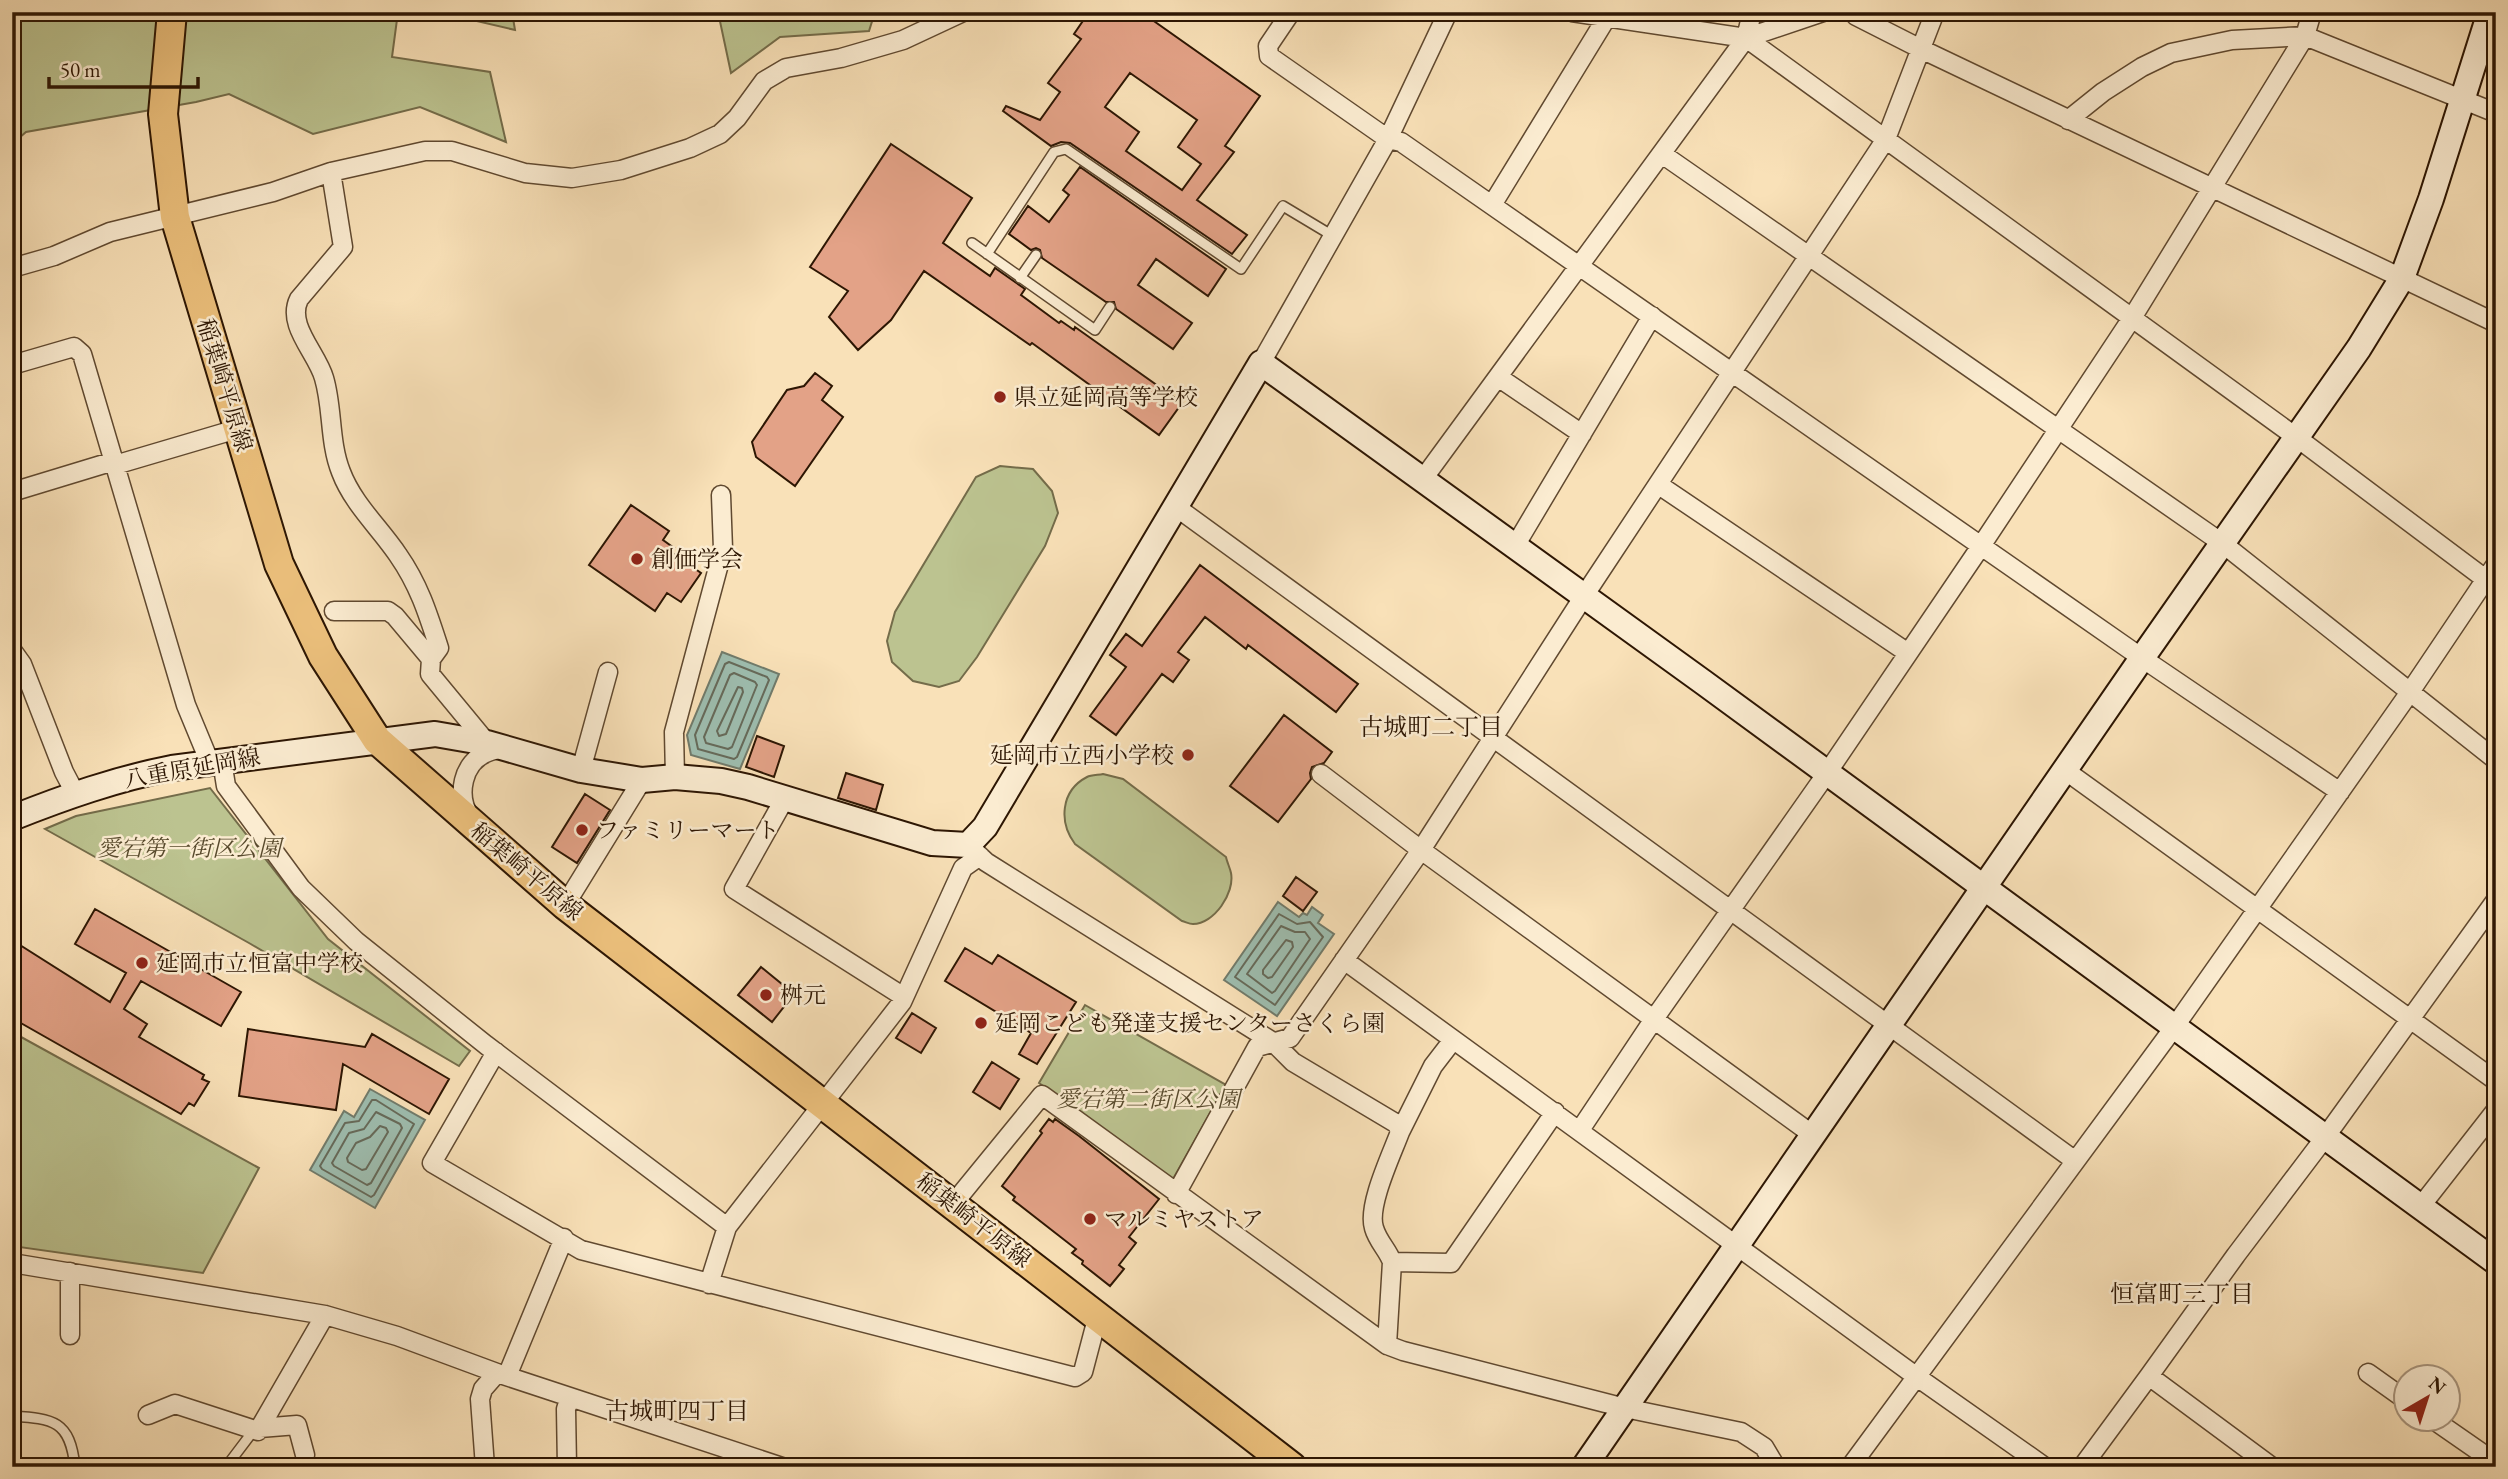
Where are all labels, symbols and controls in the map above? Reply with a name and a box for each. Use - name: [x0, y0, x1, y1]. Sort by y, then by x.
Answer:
- scale bar: [49, 46, 198, 90]
- text: 50 m: [60, 56, 101, 83]
- street label: 稲葉崎平原線: [190, 315, 260, 455]
- place label: 県立延岡高等学校: [1014, 382, 1198, 412]
- marker: 県立延岡高等学校: [992, 389, 1008, 405]
- place label: 創価学会: [651, 544, 743, 574]
- marker: 創価学会: [629, 551, 645, 567]
- district label: 古城町二丁目: [1359, 711, 1503, 742]
- place label: 延岡市立西小学校: [990, 740, 1174, 770]
- street label: 八重原延岡線: [121, 741, 263, 795]
- marker: 延岡市立西小学校: [1180, 747, 1196, 763]
- street label: 稲葉崎平原線: [465, 815, 589, 927]
- place label: ファミリーマート: [596, 815, 780, 845]
- marker: ファミリーマート: [574, 822, 590, 838]
- park label: 愛宕第一街区公園: [97, 833, 285, 863]
- place label: 延岡市立恒富中学校: [156, 948, 363, 978]
- marker: 延岡市立恒富中学校: [134, 955, 150, 971]
- place label: 桝元: [780, 980, 826, 1010]
- marker: 桝元: [758, 987, 774, 1003]
- place label: 延岡こども発達支援センターさくら園: [995, 1008, 1385, 1038]
- marker: 延岡こども発達支援センターさくら園: [973, 1015, 989, 1031]
- park label: 愛宕第二街区公園: [1056, 1084, 1244, 1114]
- street label: 稲葉崎平原線: [910, 1166, 1038, 1274]
- place label: マルミヤストア: [1104, 1204, 1264, 1234]
- marker: マルミヤストア: [1082, 1211, 1098, 1227]
- district label: 恒富町三丁目: [2110, 1278, 2254, 1309]
- north arrow: [2392, 1364, 2462, 1434]
- text: N: [2424, 1371, 2452, 1400]
- district label: 古城町四丁目: [605, 1395, 749, 1426]

